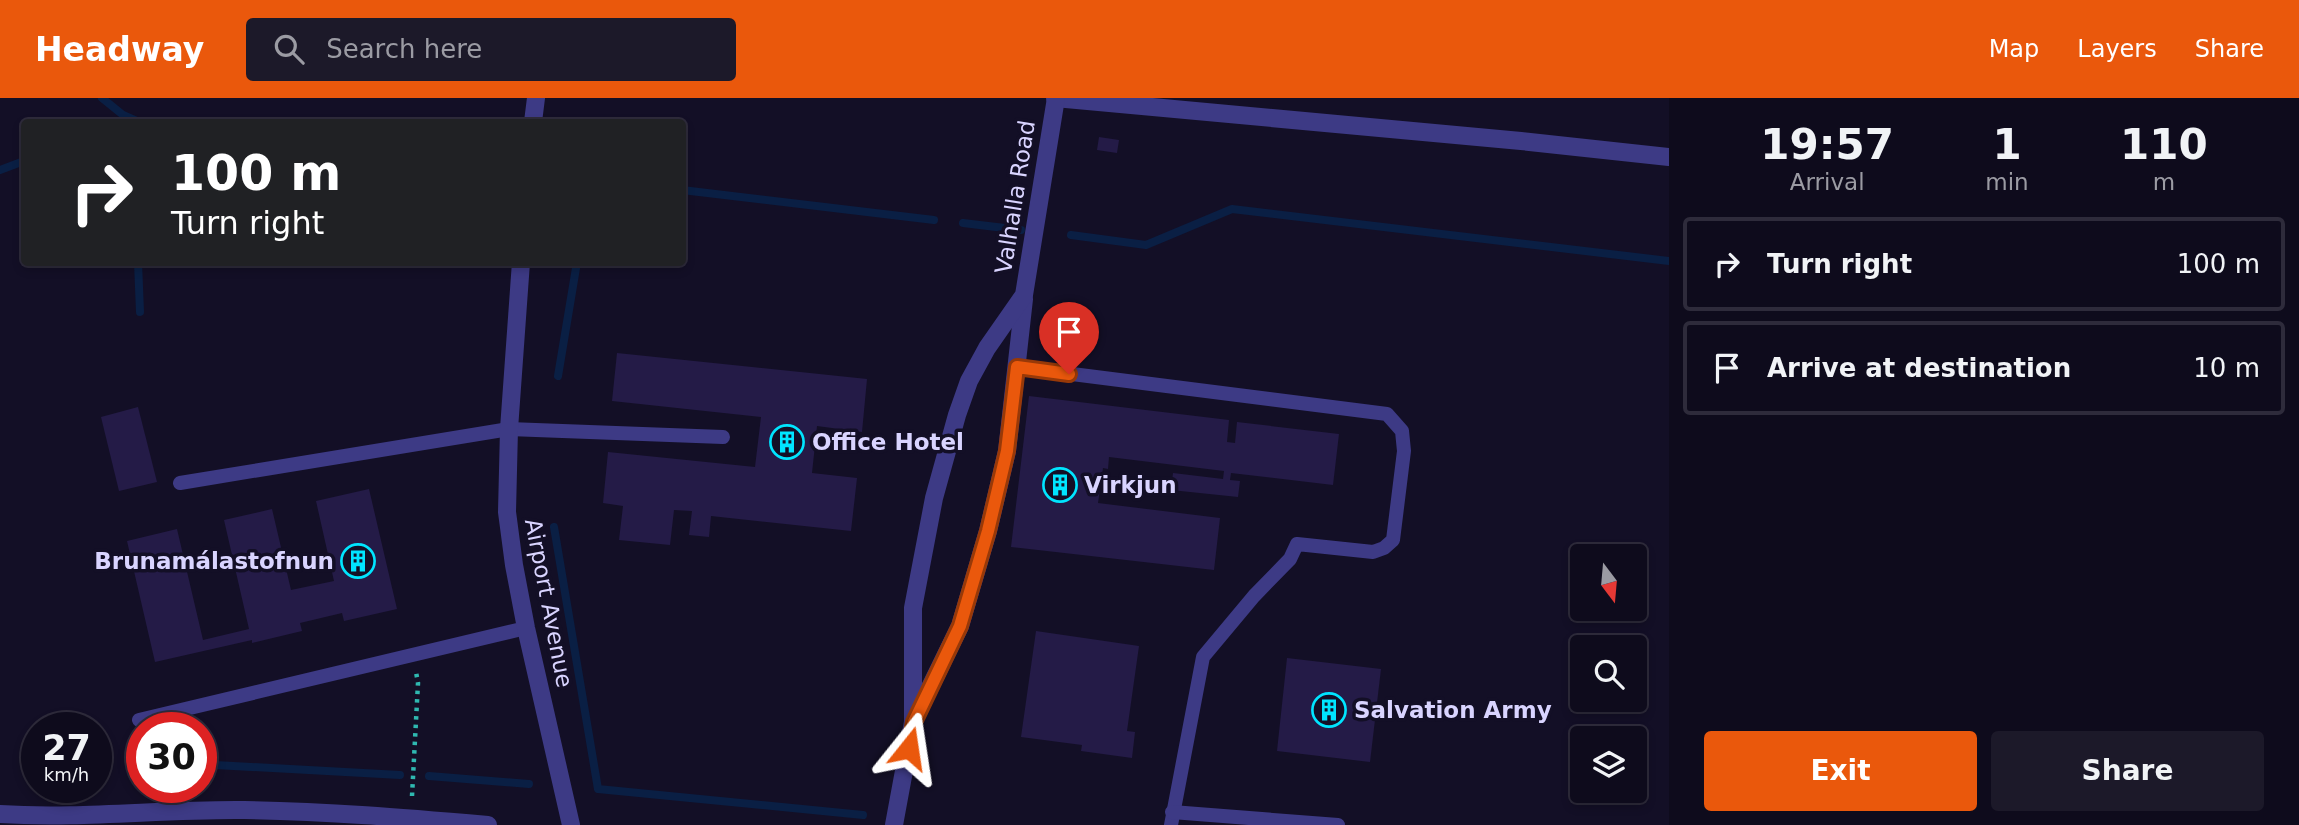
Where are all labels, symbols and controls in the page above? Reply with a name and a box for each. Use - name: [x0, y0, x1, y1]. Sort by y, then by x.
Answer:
- search box: [246, 18, 736, 81]
- text: Headway: [35, 30, 204, 69]
- icon: search: [270, 30, 308, 68]
- text: Search here: [326, 34, 482, 64]
- text: Map: [1989, 35, 2039, 63]
- text: Layers: [2077, 35, 2157, 63]
- text: Share: [2195, 35, 2264, 63]
- street label: Valhalla Road: [990, 118, 1040, 276]
- text: 19:57: [1760, 120, 1894, 169]
- text: 1: [1992, 120, 2022, 169]
- text: 110: [2120, 120, 2208, 169]
- text: 100 m: [171, 145, 341, 202]
- icon: right: [56, 147, 147, 238]
- text: Arrival: [1790, 169, 1865, 195]
- text: min: [1985, 169, 2029, 195]
- text: m: [2153, 169, 2175, 195]
- text: Turn right: [171, 204, 324, 242]
- icon: right: [1708, 245, 1746, 283]
- text: Turn right: [1767, 249, 1912, 279]
- text: 100 m: [2177, 249, 2260, 279]
- pin: [1039, 302, 1099, 374]
- icon: arrive: [1050, 313, 1088, 351]
- icon: arrive: [1708, 349, 1746, 387]
- text: Arrive at destination: [1767, 353, 2071, 383]
- text: 10 m: [2193, 353, 2260, 383]
- building icon: Office Hotel: [768, 423, 806, 461]
- place label: Office Hotel: [812, 429, 964, 455]
- building icon: Virkjun: [1041, 466, 1079, 504]
- place label: Virkjun: [1084, 472, 1177, 498]
- street label: Airport Avenue: [520, 516, 578, 690]
- building icon: Brunamálastofnun: [339, 542, 377, 580]
- north arrow: [1570, 544, 1647, 621]
- map controls: [1570, 544, 1647, 803]
- place label: Brunamálastofnun: [94, 548, 334, 574]
- button: search: [1570, 635, 1647, 712]
- building icon: Salvation Army: [1310, 691, 1348, 729]
- place label: Salvation Army: [1354, 697, 1552, 723]
- position arrow: [872, 711, 946, 785]
- speed limit sign: 30: [126, 712, 217, 803]
- button: layers: [1570, 726, 1647, 803]
- text: 27: [42, 728, 91, 768]
- button: Exit: [1704, 731, 1977, 811]
- button: Share: [1991, 731, 2264, 811]
- text: km/h: [44, 764, 89, 785]

